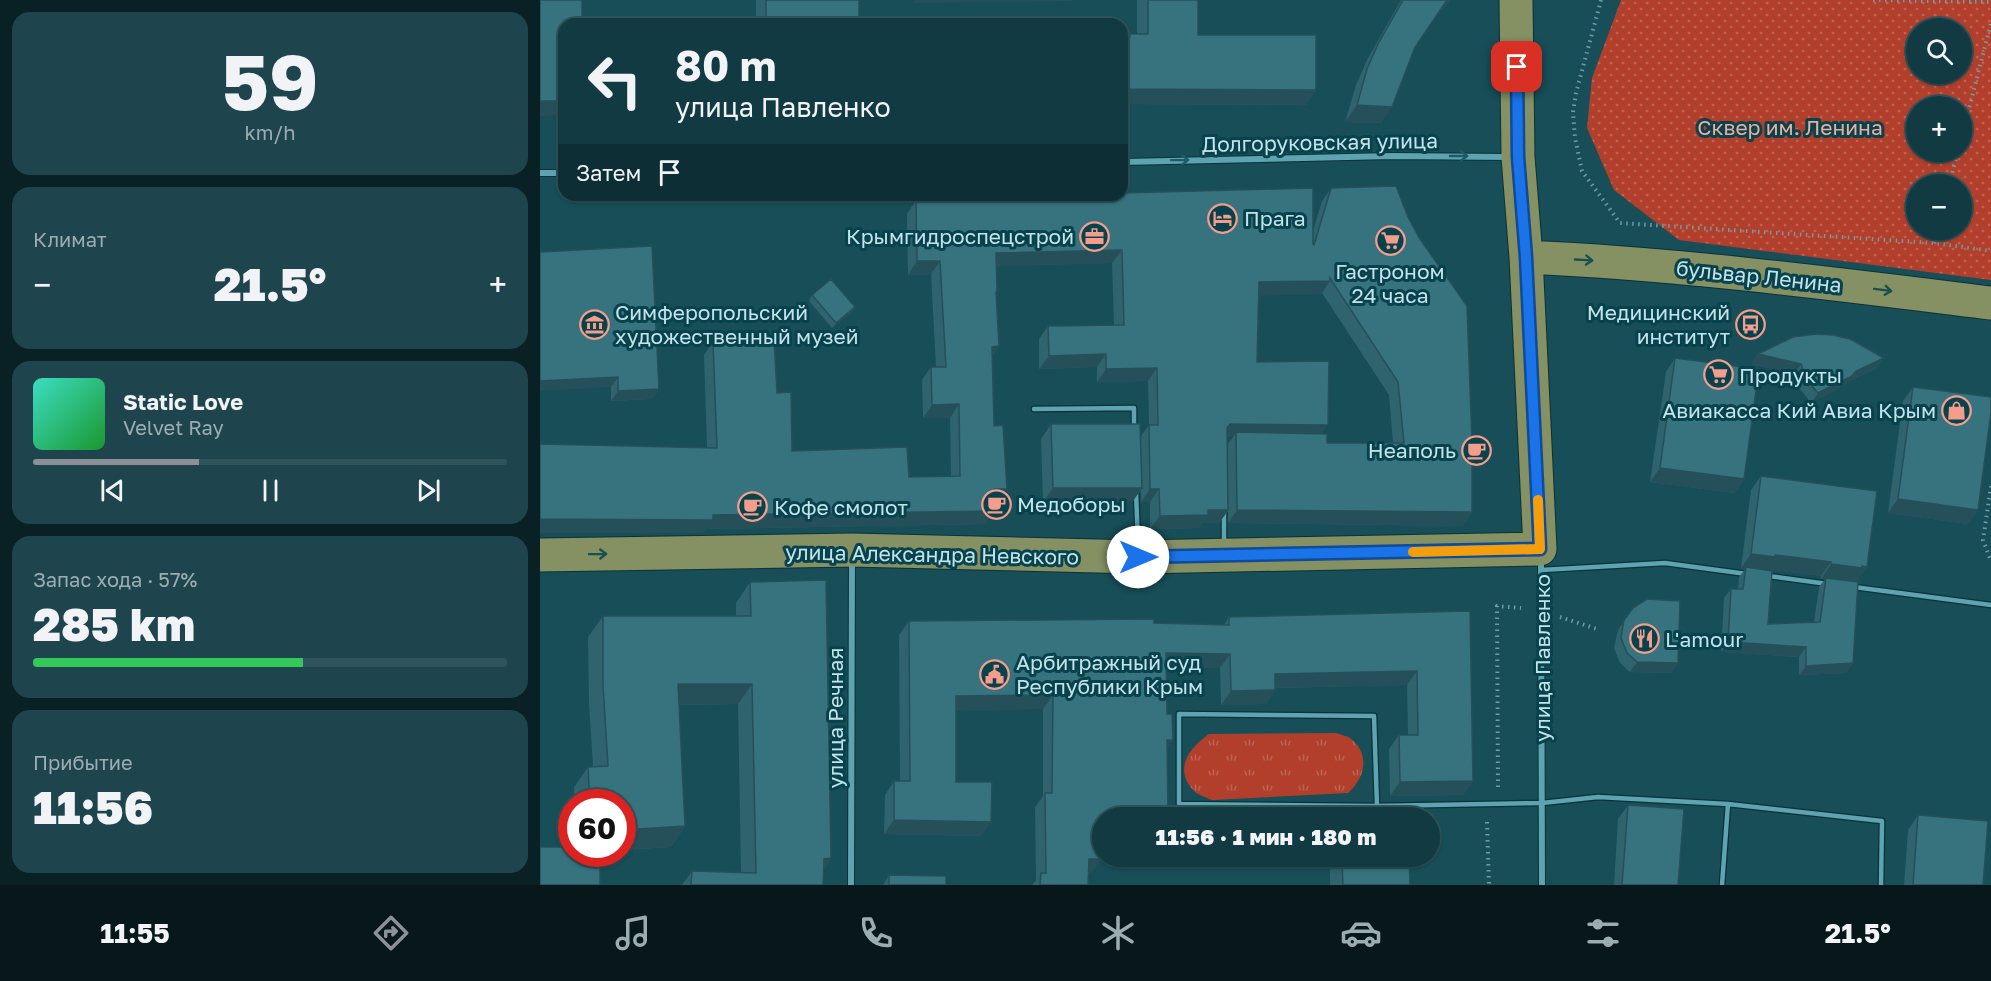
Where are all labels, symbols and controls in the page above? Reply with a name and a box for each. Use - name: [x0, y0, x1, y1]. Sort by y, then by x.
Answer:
- map controls: [1906, 18, 1972, 240]
- button: search: [1906, 18, 1972, 84]
- text: 59: [221, 34, 319, 127]
- text: 80 m: [675, 40, 776, 90]
- pin: [1491, 41, 1542, 92]
- icon: left: [576, 42, 654, 120]
- icon: arrive: [1500, 50, 1533, 83]
- text: улица Павленко: [675, 91, 891, 123]
- button: +: [1906, 96, 1972, 162]
- park label: Сквер им. Ленина: [1697, 114, 1883, 140]
- text: km/h: [245, 120, 295, 144]
- street label: Долгоруковская улица: [1202, 127, 1438, 157]
- one-way arrow: [1449, 150, 1469, 162]
- one-way arrow: [1170, 155, 1190, 166]
- icon: arrive: [653, 156, 686, 189]
- text: Затем: [576, 159, 641, 186]
- button: −: [1906, 174, 1972, 240]
- hotel icon: Прага: [1207, 202, 1239, 234]
- place label: Прага: [1244, 205, 1306, 231]
- office icon: Крымгидроспецстрой: [1079, 220, 1111, 252]
- place label: Крымгидроспецстрой: [846, 223, 1074, 249]
- supermarket icon: Гастроном 24 часа: [1374, 224, 1406, 256]
- text: Климат: [33, 227, 107, 251]
- one-way arrow: [1574, 254, 1594, 265]
- street label: бульвар Ленина: [1675, 254, 1843, 298]
- text: 21.5°: [214, 257, 326, 311]
- place label: Гастроном 24 часа: [1335, 258, 1445, 308]
- text: −: [33, 265, 51, 304]
- text: +: [489, 265, 507, 304]
- one-way arrow: [1872, 285, 1892, 296]
- place label: Симферопольский художественный музей: [615, 299, 859, 349]
- place label: Медицинский институт: [1587, 299, 1730, 349]
- museum icon: Симферопольский художественный музей: [578, 308, 610, 340]
- bus stop icon: Медицинский институт: [1735, 308, 1767, 340]
- supermarket icon: Продукты: [1702, 359, 1734, 391]
- place label: Продукты: [1739, 362, 1842, 388]
- text: Static Love: [123, 388, 243, 415]
- shop icon: Авиакасса Кий Авиа Крым: [1941, 394, 1973, 426]
- place label: Авиакасса Кий Авиа Крым: [1662, 397, 1936, 423]
- text: Velvet Ray: [123, 415, 224, 439]
- cafe icon: Неаполь: [1461, 434, 1493, 466]
- place label: Неаполь: [1368, 437, 1456, 463]
- icon: previous: [96, 474, 129, 507]
- icon: pause: [254, 474, 287, 507]
- icon: next: [412, 474, 445, 507]
- cafe icon: Медоборы: [980, 488, 1012, 520]
- cafe icon: Кофе смолот: [737, 491, 769, 523]
- place label: Медоборы: [1017, 491, 1126, 517]
- place label: Кофе смолот: [774, 494, 908, 520]
- position arrow: [1106, 525, 1170, 589]
- street label: улица Александра Невского: [785, 538, 1079, 570]
- one-way arrow: [588, 548, 608, 560]
- text: Запас хода · 57%: [33, 567, 197, 591]
- street label: улица Павленко: [1529, 574, 1555, 742]
- text: 285 km: [33, 597, 195, 651]
- restaurant icon: L'amour: [1628, 623, 1660, 655]
- place label: L'amour: [1665, 626, 1743, 652]
- street label: улица Речная: [822, 648, 848, 788]
- place label: Арбитражный суд Республики Крым: [1016, 649, 1203, 699]
- public building icon: Арбитражный суд Республики Крым: [979, 658, 1011, 690]
- text: Прибытие: [33, 750, 133, 774]
- text: 11:56: [33, 780, 153, 834]
- speed limit sign: 60: [558, 789, 636, 867]
- text: 11:56 · 1 мин · 180 m: [1156, 823, 1376, 850]
- icon: directions: [370, 912, 412, 954]
- icon: music: [612, 912, 654, 954]
- icon: phone: [855, 912, 897, 954]
- icon: climate: [1097, 912, 1139, 954]
- icon: car: [1340, 912, 1382, 954]
- icon: filters: [1582, 912, 1624, 954]
- text: 11:55: [100, 917, 170, 949]
- text: 21.5°: [1825, 917, 1891, 949]

